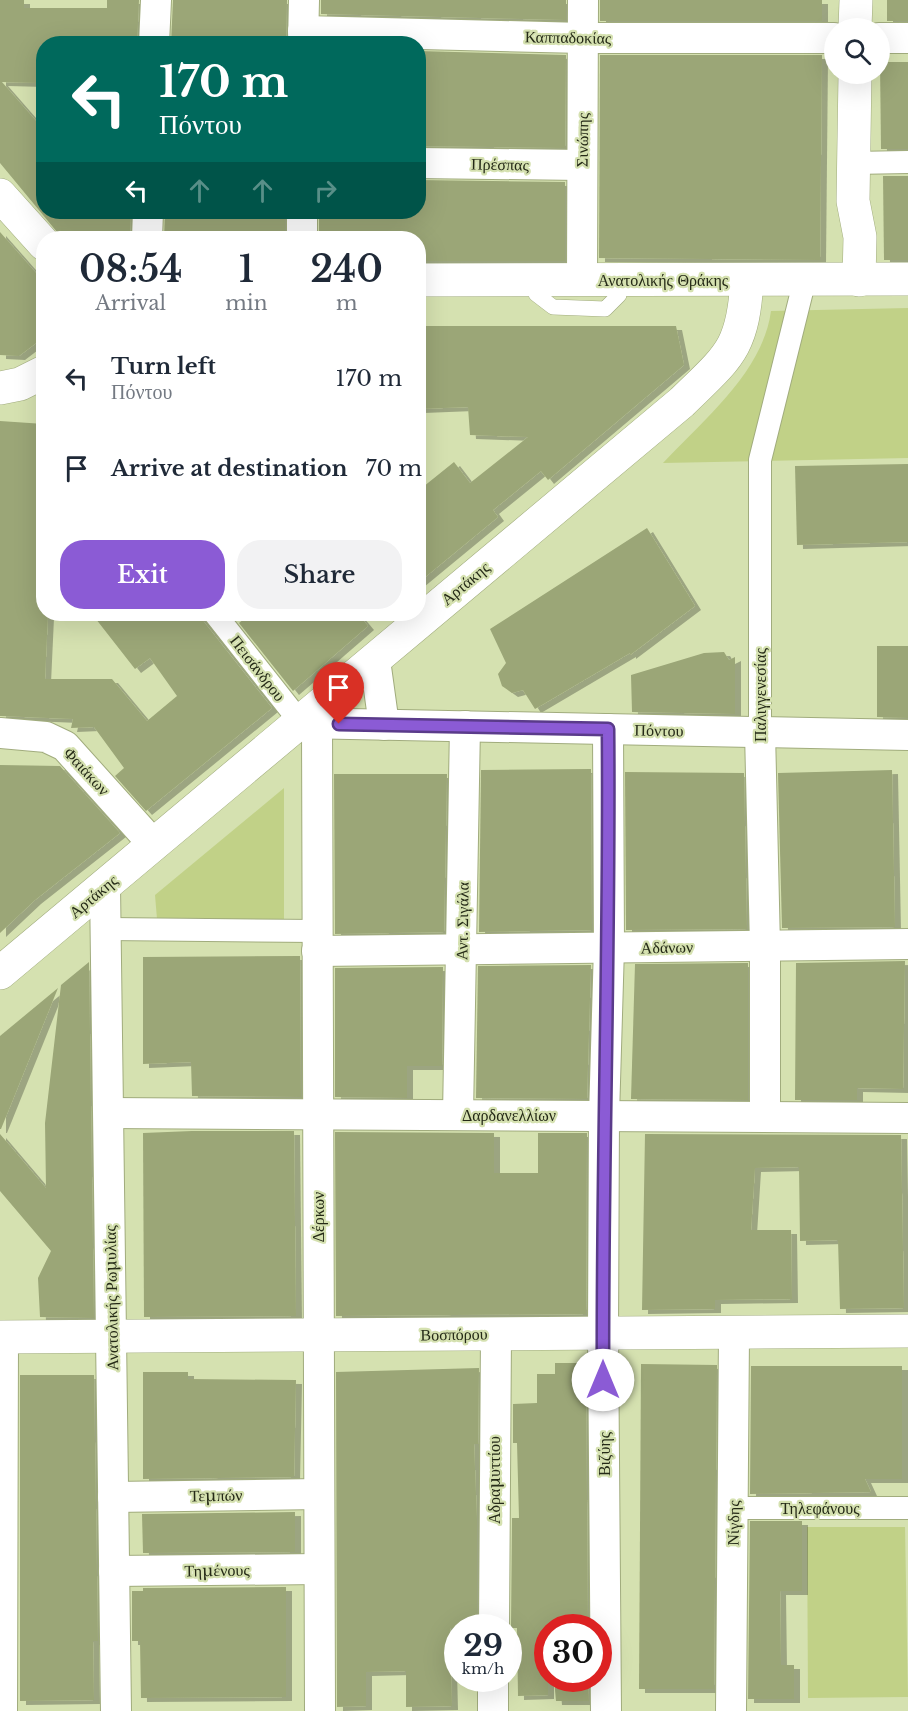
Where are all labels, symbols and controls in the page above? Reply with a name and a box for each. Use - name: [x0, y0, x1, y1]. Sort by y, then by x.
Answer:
- map controls: [824, 18, 890, 84]
- button: search: [824, 18, 890, 84]
- street label: Καππαδοκίας: [525, 26, 612, 48]
- text: 170 m: [159, 56, 288, 108]
- icon: left: [60, 60, 138, 138]
- text: Πόντου: [159, 108, 242, 141]
- street label: Σινώπης: [572, 112, 592, 167]
- street label: Πρέσπας: [471, 153, 530, 175]
- icon: left: [120, 174, 153, 207]
- icon: ahead: [183, 174, 216, 207]
- icon: ahead: [246, 174, 279, 207]
- icon: right: [309, 174, 342, 207]
- text: 08:54: [79, 247, 182, 292]
- text: 1: [238, 247, 254, 292]
- text: 240: [310, 247, 383, 292]
- street label: Ανατολικής Θράκης: [598, 270, 729, 290]
- text: Arrival: [95, 291, 166, 315]
- text: min: [225, 291, 267, 315]
- text: m: [336, 291, 357, 315]
- text: Turn left: [111, 353, 216, 380]
- icon: left: [60, 362, 93, 395]
- text: 170 m: [336, 365, 402, 392]
- text: Πόντου: [111, 380, 172, 404]
- icon: arrive: [60, 452, 93, 485]
- text: Arrive at destination: [111, 455, 348, 482]
- text: 70 m: [366, 455, 422, 482]
- button: Exit: [60, 540, 225, 609]
- button: Share: [237, 540, 402, 609]
- street label: Αρτάκης: [437, 557, 494, 609]
- street label: Πεισάνδρου: [226, 631, 290, 705]
- street label: Παλιγγενεσίας: [750, 647, 770, 742]
- pin: [313, 662, 364, 724]
- icon: arrive: [322, 671, 355, 704]
- street label: Πόντου: [634, 720, 684, 740]
- street label: Φαιάκων: [60, 743, 114, 799]
- street label: Αρτάκης: [65, 870, 122, 922]
- street label: Αντ. Σιγάλα: [451, 881, 473, 960]
- street label: Αδάνων: [641, 937, 693, 957]
- street label: Δαρδανελλίων: [462, 1105, 556, 1125]
- street label: Δέρκων: [308, 1192, 328, 1242]
- street label: Ανατολικής Ρωμυλίας: [100, 1225, 122, 1371]
- street label: Βοσπόρου: [420, 1323, 488, 1345]
- position arrow: [571, 1348, 635, 1412]
- street label: Βιζύης: [594, 1431, 614, 1476]
- street label: Αδραμυττίου: [484, 1436, 504, 1524]
- street label: Τεμπών: [189, 1485, 243, 1505]
- street label: Τηλεφάνους: [780, 1498, 860, 1518]
- street label: Νίγδης: [723, 1500, 743, 1546]
- street label: Τημένους: [184, 1559, 250, 1581]
- speed limit sign: 30: [534, 1614, 612, 1692]
- text: 29: [463, 1627, 503, 1664]
- text: km/h: [462, 1659, 504, 1678]

